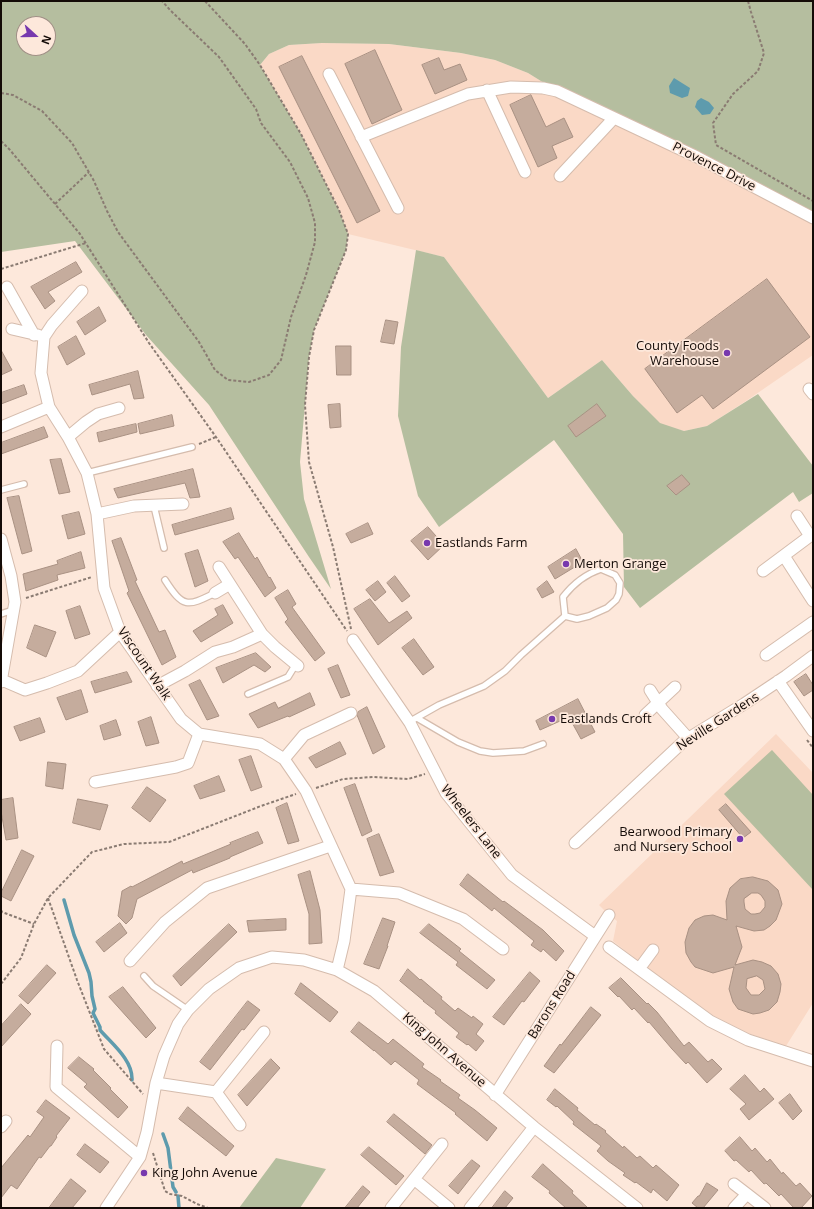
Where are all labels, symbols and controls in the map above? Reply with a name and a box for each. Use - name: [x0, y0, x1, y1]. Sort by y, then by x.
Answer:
- north arrow: [16, 16, 56, 56]
- text: N: [38, 33, 55, 47]
- street label: Provence Drive: [670, 139, 758, 195]
- place label: County Foods Warehouse: [636, 338, 719, 369]
- marker: County Foods Warehouse: [722, 348, 732, 358]
- place label: Eastlands Farm: [435, 535, 528, 551]
- marker: Eastlands Farm: [422, 538, 432, 548]
- place label: Merton Grange: [574, 556, 666, 572]
- marker: Merton Grange: [561, 559, 571, 569]
- street label: Viscount Walk: [114, 625, 174, 703]
- street label: Neville Gardens: [674, 689, 762, 755]
- place label: Eastlands Croft: [560, 711, 652, 727]
- marker: Eastlands Croft: [547, 714, 557, 724]
- street label: Wheelers Lane: [437, 782, 505, 862]
- place label: Bearwood Primary and Nursery School: [613, 824, 732, 855]
- marker: Bearwood Primary and Nursery School: [735, 834, 745, 844]
- street label: Barons Road: [525, 968, 579, 1042]
- street label: King John Avenue: [399, 1009, 489, 1091]
- place label: King John Avenue: [152, 1165, 258, 1181]
- marker: King John Avenue: [139, 1168, 149, 1178]

